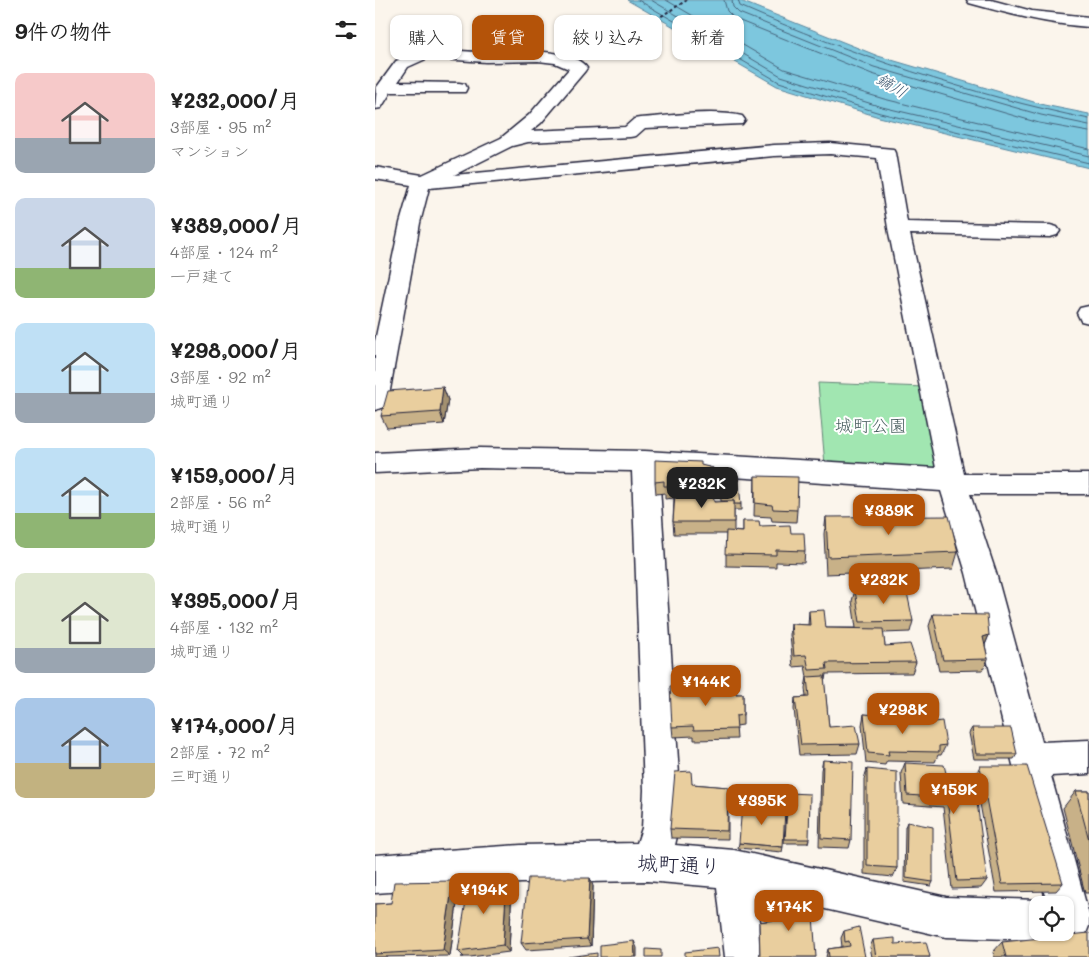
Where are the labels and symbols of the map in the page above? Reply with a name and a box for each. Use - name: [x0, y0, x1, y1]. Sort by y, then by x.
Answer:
- water label: 鏑川: [873, 67, 911, 102]
- park label: 城町公園: [835, 413, 907, 437]
- pin: ¥232K: [667, 466, 737, 509]
- pin: ¥389K: [854, 494, 924, 536]
- pin: ¥232K: [849, 562, 919, 605]
- pin: ¥144K: [671, 664, 741, 707]
- pin: ¥298K: [868, 692, 938, 735]
- pin: ¥159K: [919, 772, 989, 815]
- pin: ¥395K: [727, 784, 797, 826]
- street label: 城町通り: [636, 848, 722, 879]
- pin: ¥194K: [449, 872, 519, 915]
- pin: ¥174K: [754, 890, 824, 932]

